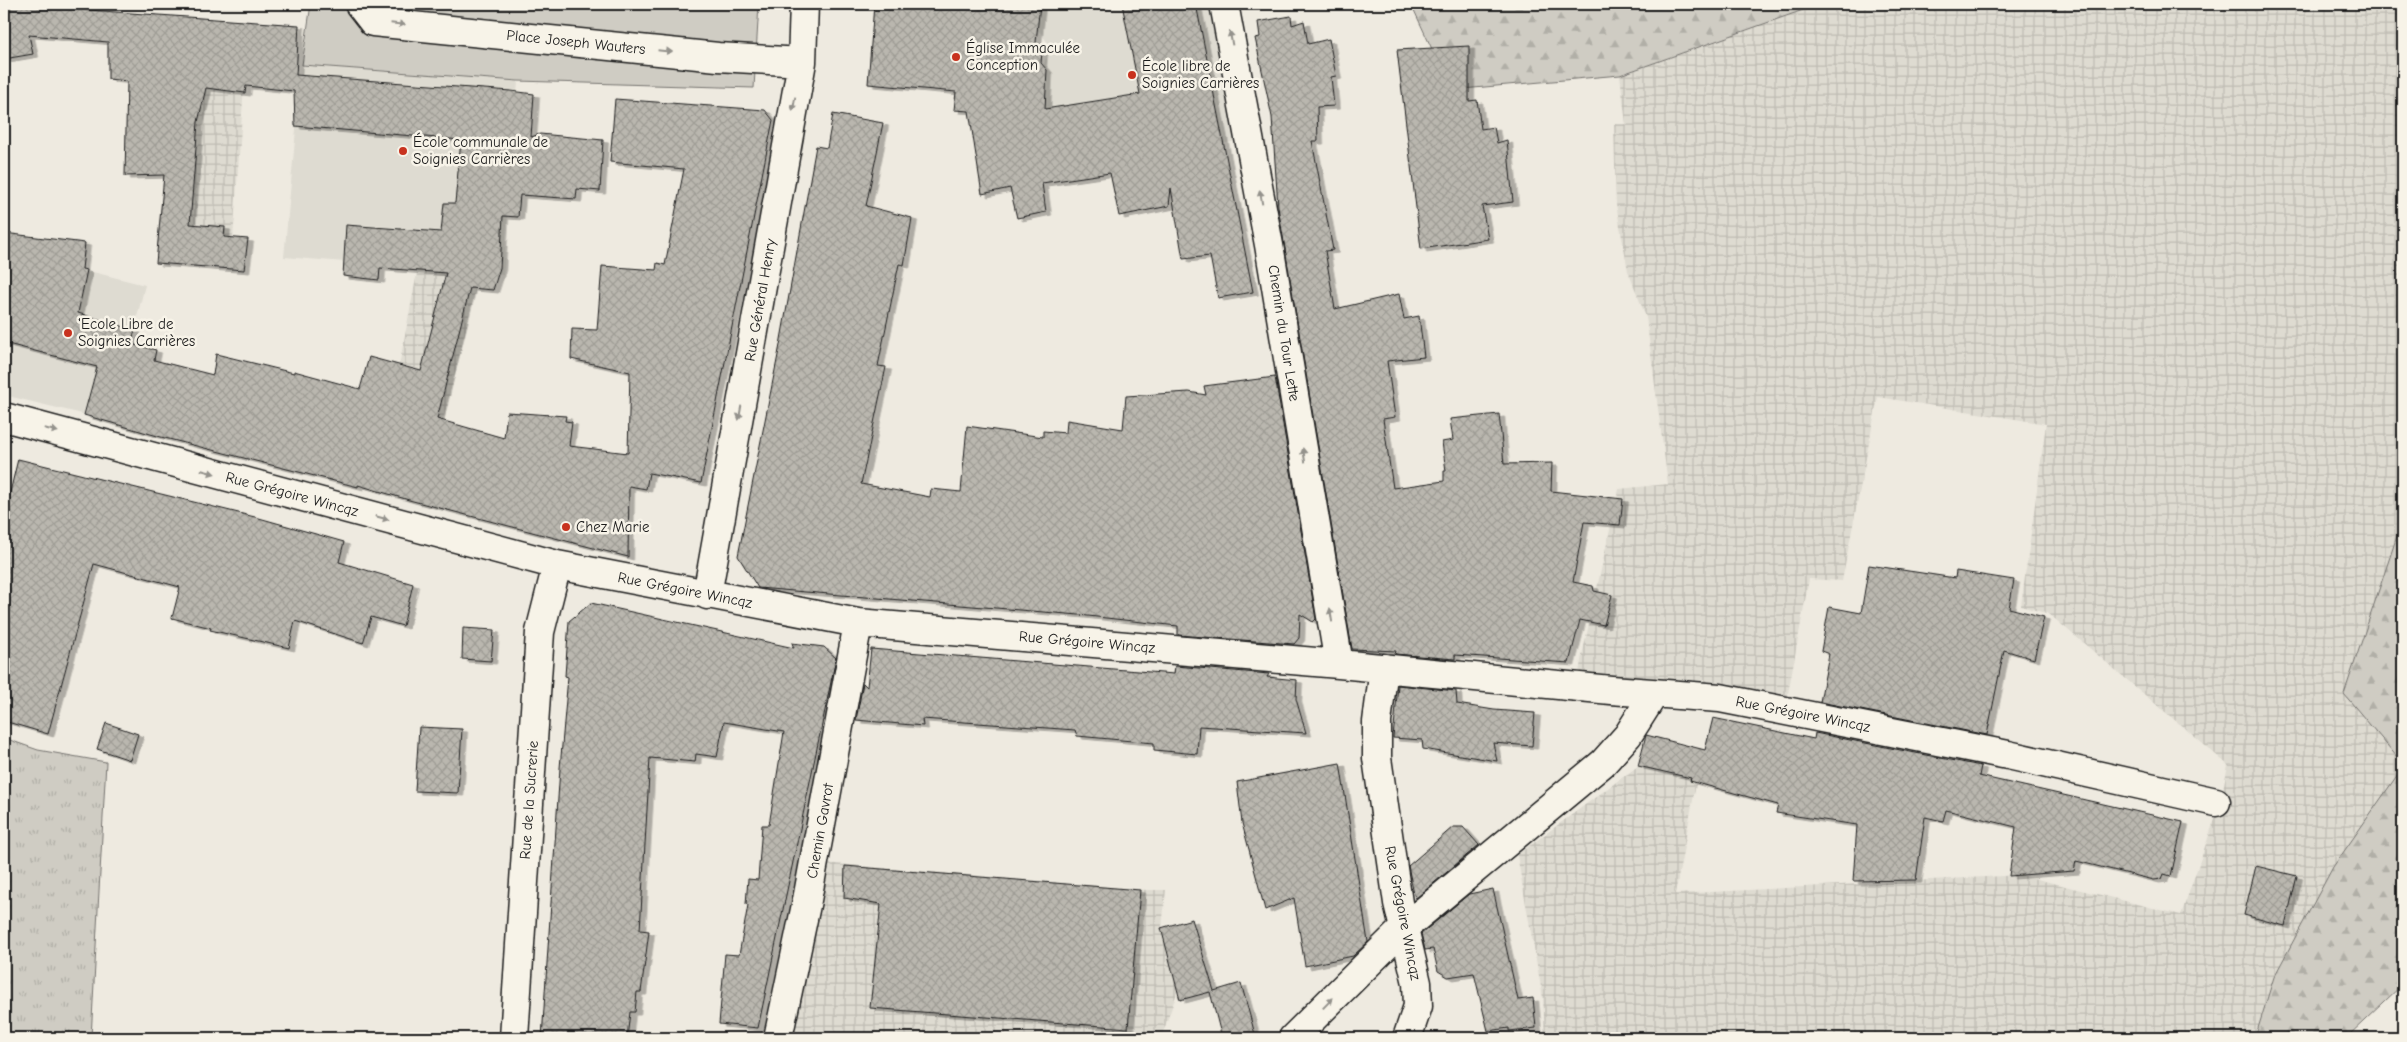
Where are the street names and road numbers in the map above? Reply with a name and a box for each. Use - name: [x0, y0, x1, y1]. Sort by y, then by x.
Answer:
- street label: Place Joseph Wauters: [506, 26, 646, 58]
- street label: Rue Général Henry: [740, 237, 780, 363]
- street label: Chemin du Tour Lette: [1264, 263, 1304, 403]
- street label: Rue Grégoire Wincqz: [224, 468, 361, 520]
- street label: Rue Grégoire Wincqz: [616, 568, 754, 612]
- street label: Rue Grégoire Wincqz: [1018, 627, 1156, 657]
- street label: Rue Grégoire Wincqz: [1734, 692, 1872, 736]
- street label: Rue de la Sucrerie: [516, 740, 542, 860]
- street label: Chemin Gavrot: [803, 781, 837, 880]
- street label: Rue Grégoire Wincqz: [1381, 844, 1425, 982]

